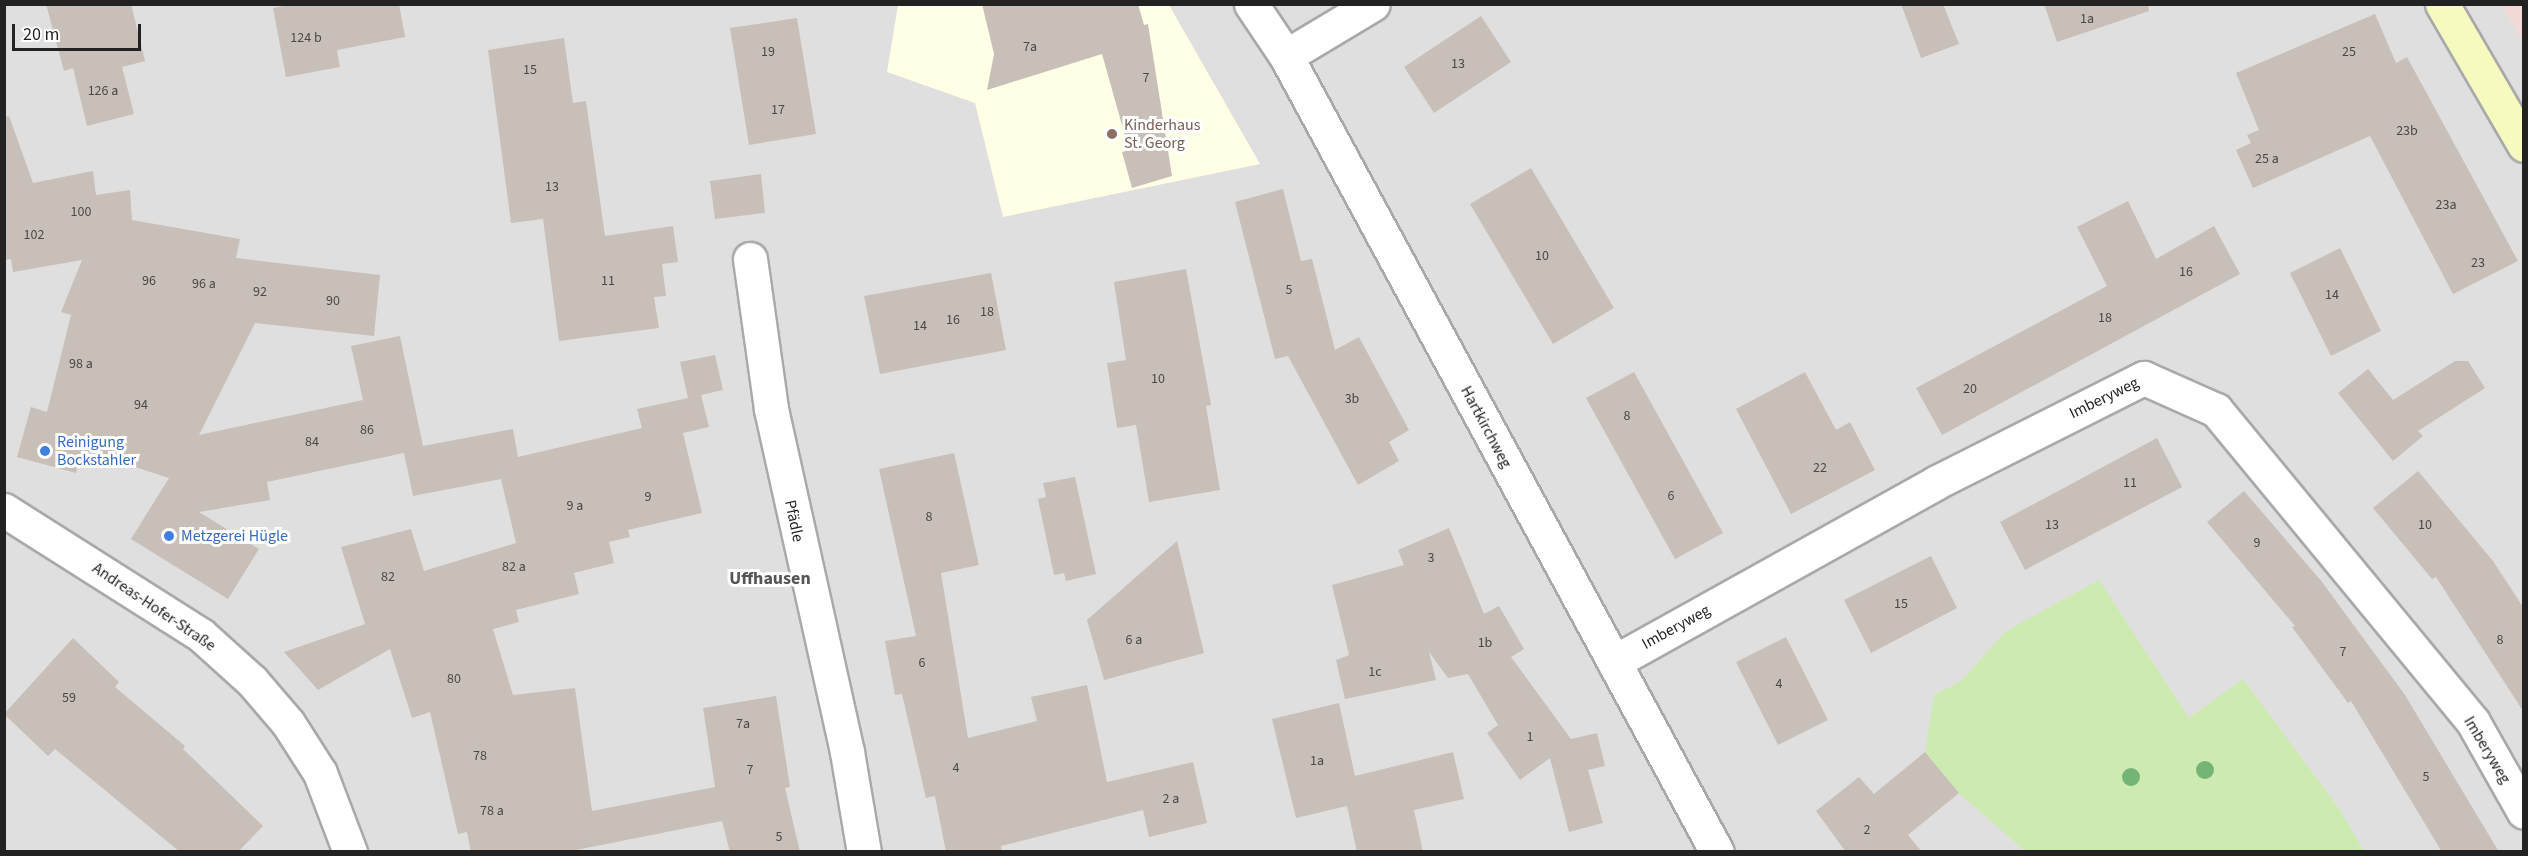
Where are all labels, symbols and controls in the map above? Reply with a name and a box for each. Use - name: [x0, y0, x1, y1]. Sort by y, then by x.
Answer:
- house number: 1a: [2080, 11, 2094, 27]
- scale bar: [15, 12, 144, 50]
- text: 20 m: [23, 22, 59, 47]
- house number: 124 b: [290, 30, 322, 46]
- house number: 7a: [1023, 39, 1037, 55]
- house number: 19: [761, 44, 775, 60]
- house number: 25: [2342, 44, 2356, 60]
- house number: 13: [1451, 56, 1465, 72]
- house number: 15: [523, 62, 537, 78]
- house number: 7: [1143, 70, 1149, 86]
- house number: 126 a: [88, 83, 118, 99]
- house number: 17: [771, 102, 785, 118]
- place label: Kinderhaus St. Georg: [1124, 115, 1200, 153]
- house number: 23b: [2396, 123, 2418, 139]
- marker: Kinderhaus St. Georg: [1105, 127, 1119, 141]
- house number: 25 a: [2255, 151, 2279, 167]
- house number: 13: [545, 179, 559, 195]
- house number: 23a: [2436, 197, 2456, 213]
- house number: 100: [71, 204, 91, 220]
- house number: 102: [24, 227, 44, 243]
- house number: 10: [1535, 248, 1549, 264]
- house number: 23: [2471, 255, 2485, 271]
- house number: 16: [2179, 264, 2193, 280]
- house number: 96: [142, 273, 156, 289]
- house number: 11: [601, 273, 615, 289]
- house number: 96 a: [192, 276, 216, 292]
- house number: 5: [1286, 282, 1292, 298]
- house number: 92: [253, 284, 267, 300]
- house number: 14: [2325, 287, 2339, 303]
- house number: 90: [326, 293, 340, 309]
- house number: 18: [980, 304, 994, 320]
- house number: 18: [2098, 310, 2112, 326]
- house number: 16: [946, 312, 960, 328]
- house number: 14: [913, 318, 927, 334]
- house number: 98 a: [69, 356, 93, 372]
- house number: 10: [1151, 371, 1165, 387]
- street label: Imberyweg: [2066, 373, 2142, 423]
- house number: 20: [1963, 381, 1977, 397]
- street label: Hartkirchweg: [1456, 383, 1516, 471]
- house number: 3b: [1345, 391, 1359, 407]
- house number: 94: [134, 397, 148, 413]
- house number: 8: [1624, 408, 1630, 424]
- house number: 86: [360, 422, 374, 438]
- place label: Reinigung Bockstahler: [57, 432, 136, 470]
- house number: 84: [305, 434, 319, 450]
- marker: Reinigung Bockstahler: [38, 444, 52, 458]
- house number: 22: [1813, 460, 1827, 476]
- house number: 11: [2123, 475, 2137, 491]
- house number: 6: [1668, 488, 1674, 504]
- house number: 9: [645, 489, 651, 505]
- house number: 9 a: [567, 498, 583, 514]
- street label: Pfädle: [780, 498, 808, 544]
- house number: 8: [926, 509, 932, 525]
- house number: 13: [2045, 517, 2059, 533]
- house number: 10: [2418, 517, 2432, 533]
- place label: Metzgerei Hügle: [181, 526, 288, 546]
- marker: Metzgerei Hügle: [162, 529, 176, 543]
- house number: 9: [2254, 535, 2260, 551]
- house number: 3: [1428, 550, 1434, 566]
- street label: Andreas-Hofer-Straße: [89, 559, 219, 655]
- house number: 82 a: [502, 559, 526, 575]
- district label: Uffhausen: [729, 568, 811, 590]
- house number: 82: [381, 569, 395, 585]
- house number: 15: [1894, 596, 1908, 612]
- street label: Imberyweg: [1639, 600, 1713, 654]
- house number: 6 a: [1126, 632, 1142, 648]
- house number: 8: [2497, 632, 2503, 648]
- house number: 1b: [1478, 635, 1492, 651]
- house number: 7: [2340, 644, 2346, 660]
- house number: 6: [919, 655, 925, 671]
- house number: 1c: [1368, 664, 1382, 680]
- house number: 80: [447, 671, 461, 687]
- house number: 4: [1776, 676, 1782, 692]
- house number: 59: [62, 690, 76, 706]
- street label: Imberyweg: [2459, 713, 2515, 787]
- house number: 7a: [736, 716, 750, 732]
- house number: 1: [1527, 729, 1533, 745]
- house number: 78: [473, 748, 487, 764]
- house number: 1a: [1310, 753, 1324, 769]
- house number: 4: [953, 760, 959, 776]
- house number: 7: [747, 762, 753, 778]
- house number: 5: [2423, 769, 2429, 785]
- house number: 2 a: [1163, 791, 1179, 807]
- house number: 78 a: [480, 803, 504, 819]
- house number: 2: [1864, 822, 1870, 838]
- house number: 5: [776, 829, 782, 845]

